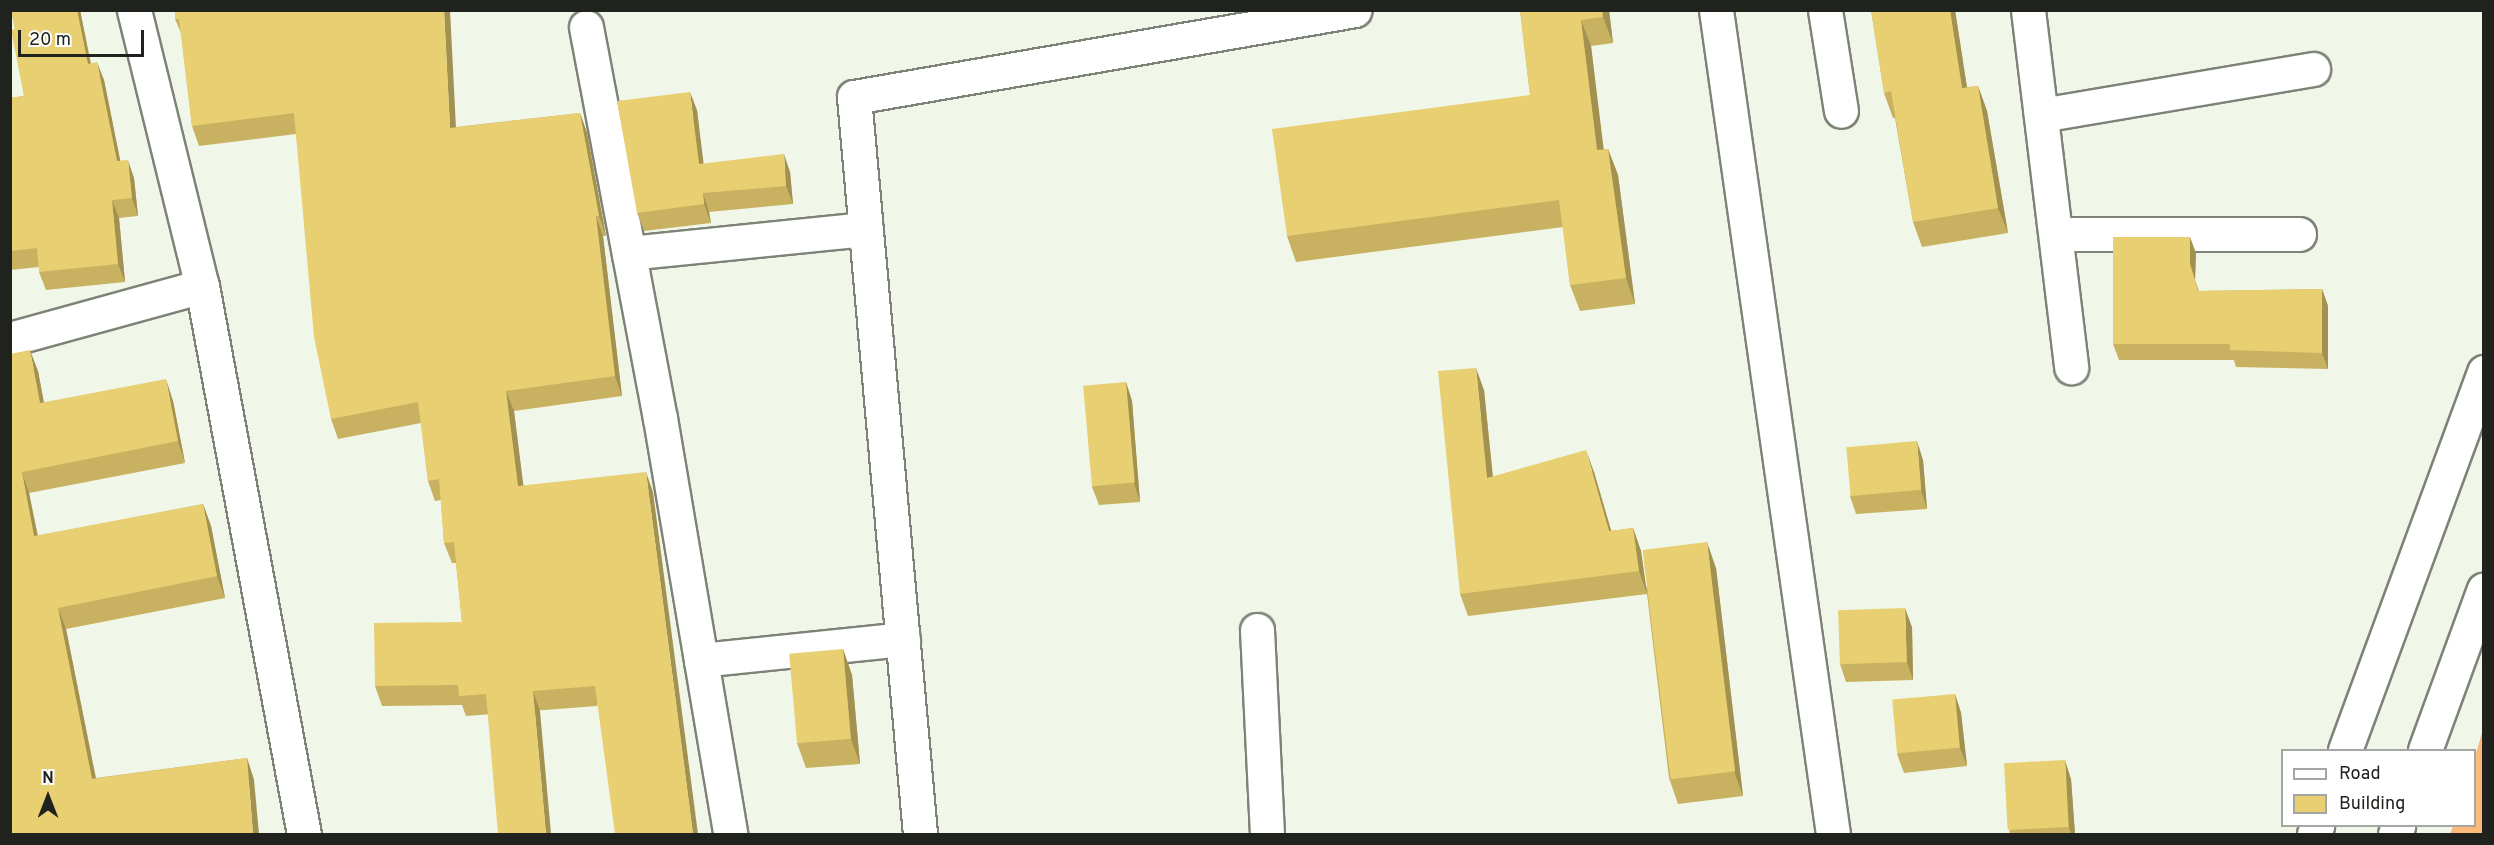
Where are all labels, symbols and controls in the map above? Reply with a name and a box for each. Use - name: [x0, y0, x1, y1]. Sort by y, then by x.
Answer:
- scale bar: [21, 18, 147, 56]
- text: 20 m: [29, 29, 71, 52]
- legend: [2281, 749, 2476, 827]
- text: Road: [2339, 763, 2381, 786]
- north arrow: [18, 767, 78, 827]
- text: N: [42, 769, 54, 789]
- text: Building: [2339, 793, 2405, 816]

